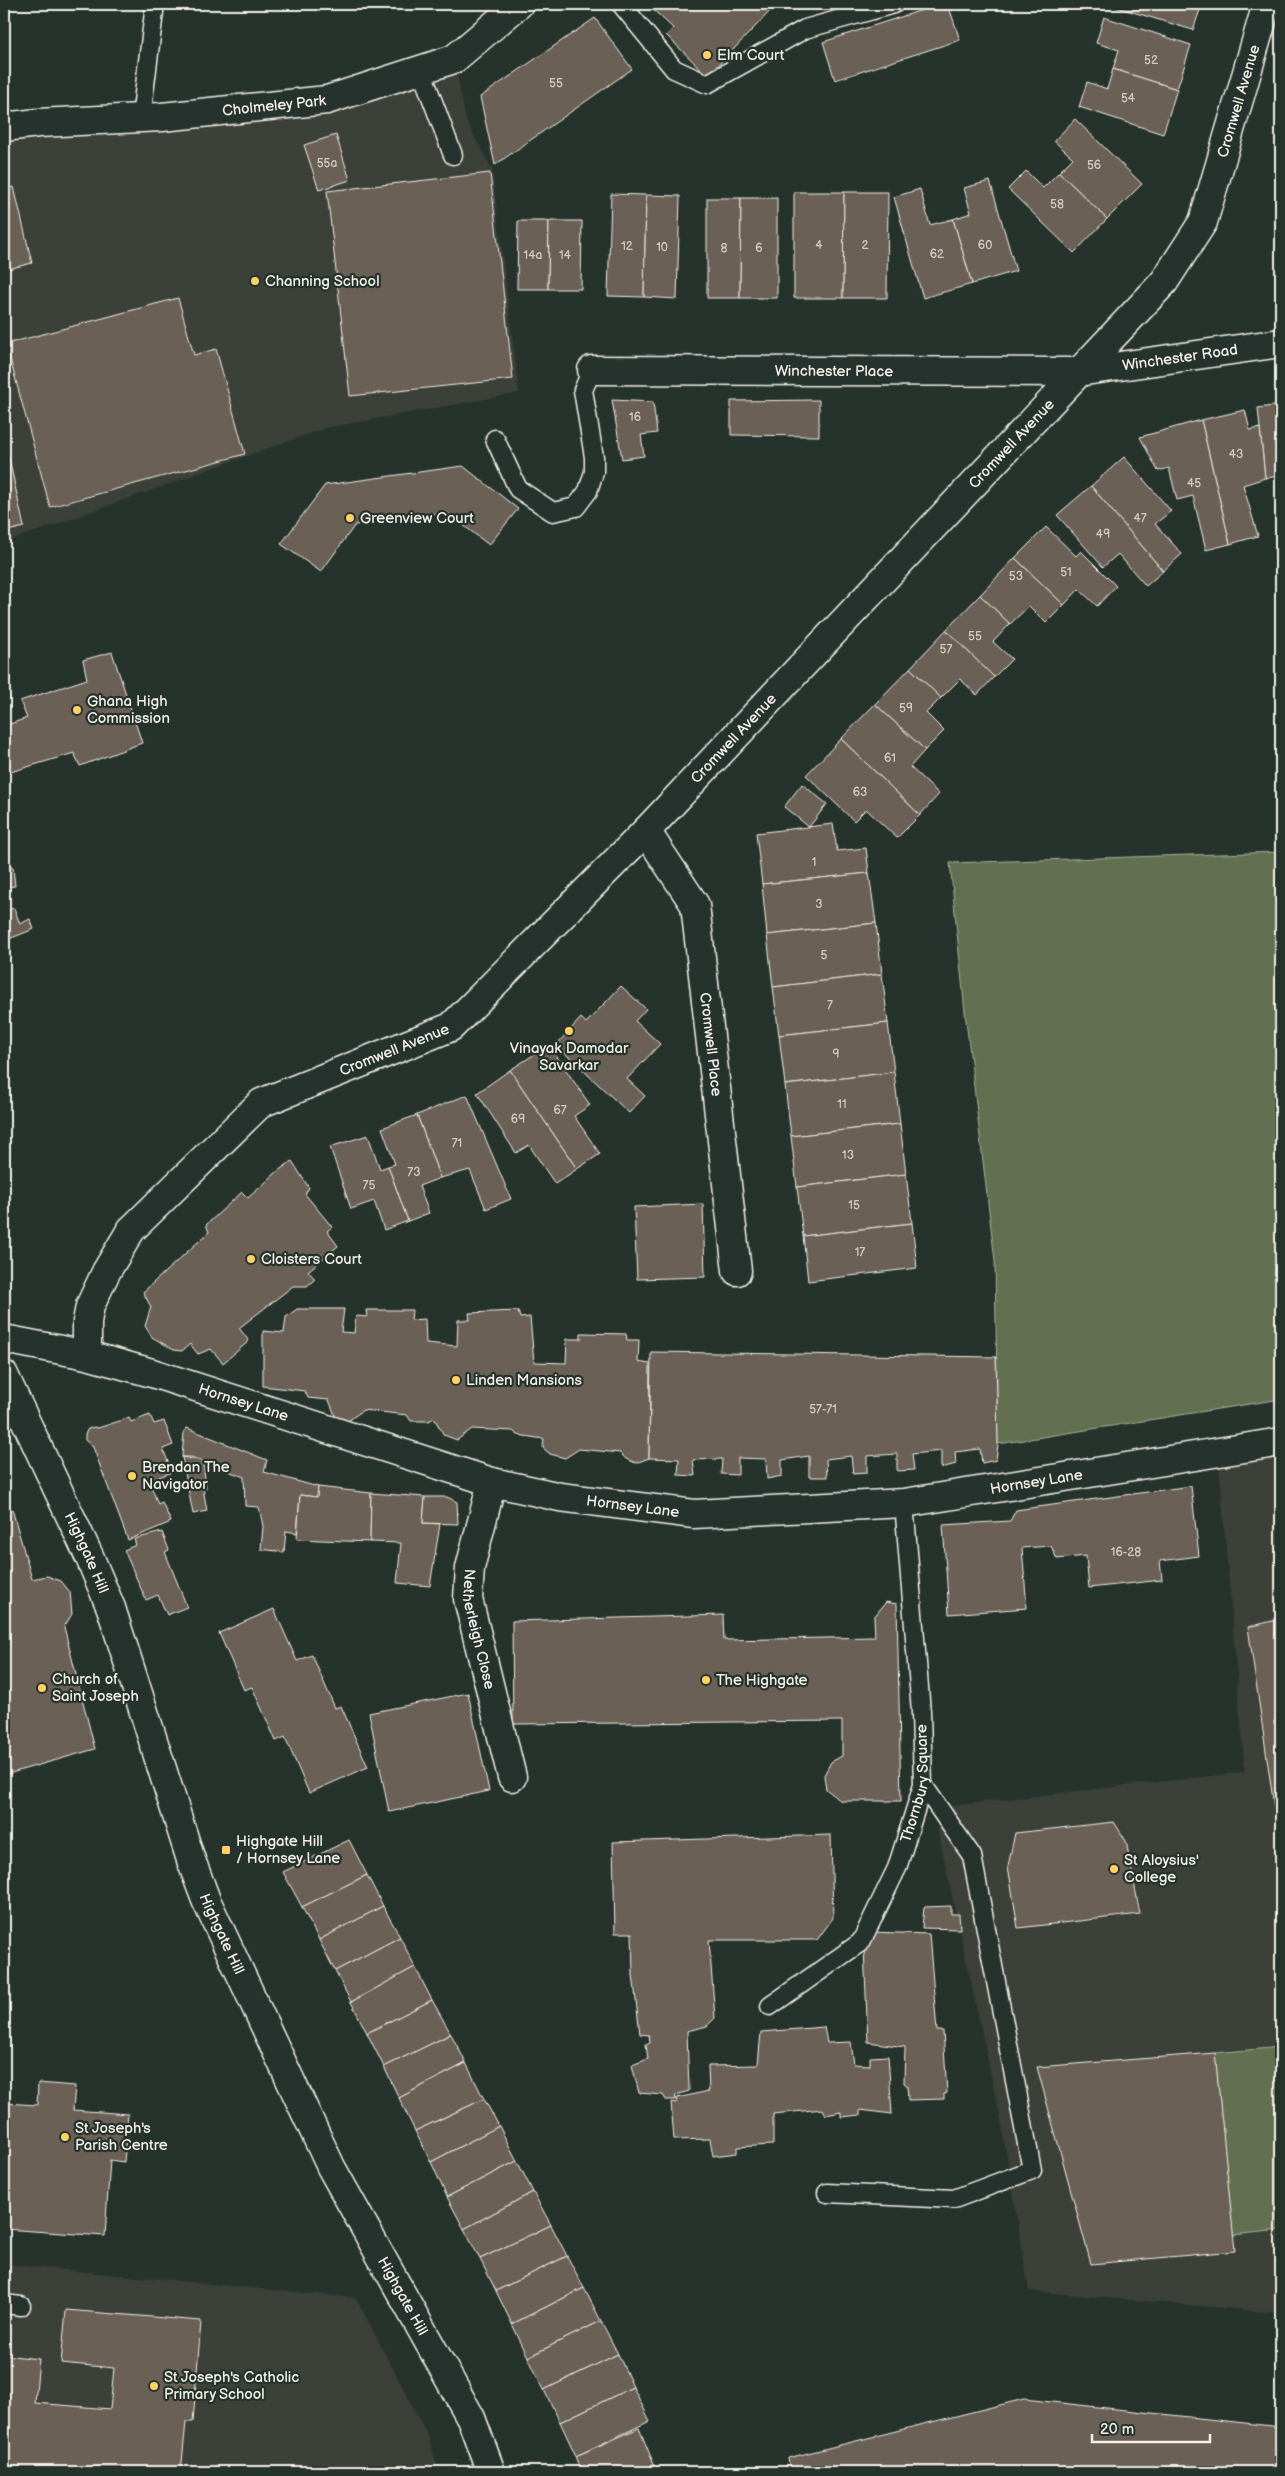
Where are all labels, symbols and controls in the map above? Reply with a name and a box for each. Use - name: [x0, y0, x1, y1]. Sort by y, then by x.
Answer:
- street label: Cromwell Avenue: [1213, 42, 1264, 160]
- place label: Elm Court: [717, 46, 785, 65]
- marker: Elm Court: [701, 49, 713, 61]
- house number: 52: [1144, 53, 1158, 68]
- house number: 55: [549, 76, 563, 91]
- street label: Cholmeley Park: [221, 91, 327, 120]
- house number: 54: [1121, 91, 1136, 106]
- house number: 55a: [317, 156, 337, 171]
- house number: 56: [1087, 158, 1101, 173]
- house number: 58: [1050, 197, 1064, 212]
- house number: 4: [815, 238, 823, 253]
- house number: 2: [861, 238, 869, 253]
- house number: 60: [978, 238, 992, 253]
- house number: 12: [621, 239, 633, 254]
- house number: 10: [656, 240, 668, 255]
- house number: 8: [721, 241, 728, 256]
- house number: 6: [755, 241, 763, 256]
- house number: 62: [930, 247, 944, 262]
- house number: 14a: [524, 248, 543, 263]
- house number: 14: [559, 248, 572, 263]
- place label: Channing School: [265, 272, 379, 291]
- marker: Channing School: [249, 275, 261, 287]
- street label: Winchester Road: [1121, 340, 1239, 375]
- street label: Winchester Place: [775, 361, 893, 381]
- street label: Cromwell Avenue: [964, 395, 1058, 493]
- house number: 16: [629, 410, 641, 425]
- house number: 43: [1229, 447, 1243, 462]
- house number: 45: [1187, 476, 1201, 491]
- place label: Greenview Court: [360, 509, 474, 528]
- house number: 47: [1133, 511, 1147, 526]
- marker: Greenview Court: [344, 512, 356, 524]
- house number: 49: [1096, 527, 1110, 542]
- house number: 51: [1060, 565, 1072, 580]
- house number: 53: [1009, 569, 1023, 584]
- house number: 55: [968, 629, 982, 644]
- house number: 57: [940, 642, 952, 657]
- street label: Cromwell Avenue: [686, 689, 780, 787]
- place label: Ghana High Commission: [87, 692, 170, 728]
- house number: 59: [899, 701, 913, 716]
- marker: Ghana High Commission: [71, 704, 83, 716]
- house number: 61: [884, 751, 896, 766]
- house number: 63: [853, 785, 867, 800]
- house number: 1: [812, 855, 816, 870]
- house number: 3: [815, 897, 823, 912]
- house number: 5: [821, 948, 828, 963]
- street label: Cromwell Place: [696, 991, 726, 1097]
- house number: 7: [827, 998, 833, 1013]
- street label: Cromwell Avenue: [337, 1019, 452, 1080]
- marker: Vinayak Damodar Savarkar: [563, 1025, 575, 1037]
- place label: Vinayak Damodar Savarkar: [510, 1039, 629, 1075]
- house number: 9: [833, 1047, 840, 1062]
- house number: 11: [837, 1097, 847, 1112]
- house number: 67: [553, 1103, 567, 1118]
- house number: 69: [511, 1112, 525, 1127]
- house number: 71: [452, 1136, 462, 1151]
- house number: 13: [842, 1148, 854, 1163]
- house number: 73: [407, 1165, 421, 1180]
- house number: 75: [363, 1178, 376, 1193]
- house number: 15: [848, 1198, 860, 1213]
- house number: 17: [855, 1245, 865, 1260]
- place label: Cloisters Court: [261, 1250, 362, 1269]
- marker: Cloisters Court: [245, 1253, 257, 1265]
- place label: Linden Mansions: [466, 1371, 582, 1390]
- marker: Linden Mansions: [450, 1374, 462, 1386]
- street label: Hornsey Lane: [196, 1379, 291, 1426]
- house number: 57-71: [809, 1402, 837, 1417]
- place label: Brendan The Navigator: [142, 1458, 230, 1494]
- street label: Hornsey Lane: [989, 1465, 1084, 1498]
- marker: Brendan The Navigator: [126, 1470, 138, 1482]
- street label: Hornsey Lane: [585, 1491, 680, 1522]
- street label: Highgate Hill: [60, 1509, 113, 1596]
- house number: 16-28: [1111, 1545, 1141, 1560]
- street label: Netherleigh Close: [458, 1568, 499, 1691]
- place label: Church of Saint Joseph: [52, 1670, 139, 1706]
- place label: The Highgate: [716, 1671, 808, 1690]
- marker: The Highgate: [700, 1674, 712, 1686]
- marker: Church of Saint Joseph: [36, 1682, 48, 1694]
- street label: Thornbury Square: [896, 1724, 933, 1845]
- place label: Highgate Hill / Hornsey Lane: [236, 1832, 340, 1868]
- marker: Highgate Hill / Hornsey Lane: [220, 1844, 232, 1856]
- place label: St Aloysius' College: [1124, 1851, 1199, 1887]
- marker: St Aloysius' College: [1108, 1863, 1120, 1875]
- street label: Highgate Hill: [195, 1891, 249, 1977]
- place label: St Joseph's Parish Centre: [75, 2119, 168, 2155]
- marker: St Joseph's Parish Centre: [59, 2131, 71, 2143]
- street label: Highgate Hill: [373, 2253, 432, 2339]
- place label: St Joseph's Catholic Primary School: [164, 2368, 299, 2404]
- marker: St Joseph's Catholic Primary School: [148, 2380, 160, 2392]
- scale bar: [1092, 2411, 1210, 2443]
- text: 20 m: [1100, 2420, 1134, 2439]

